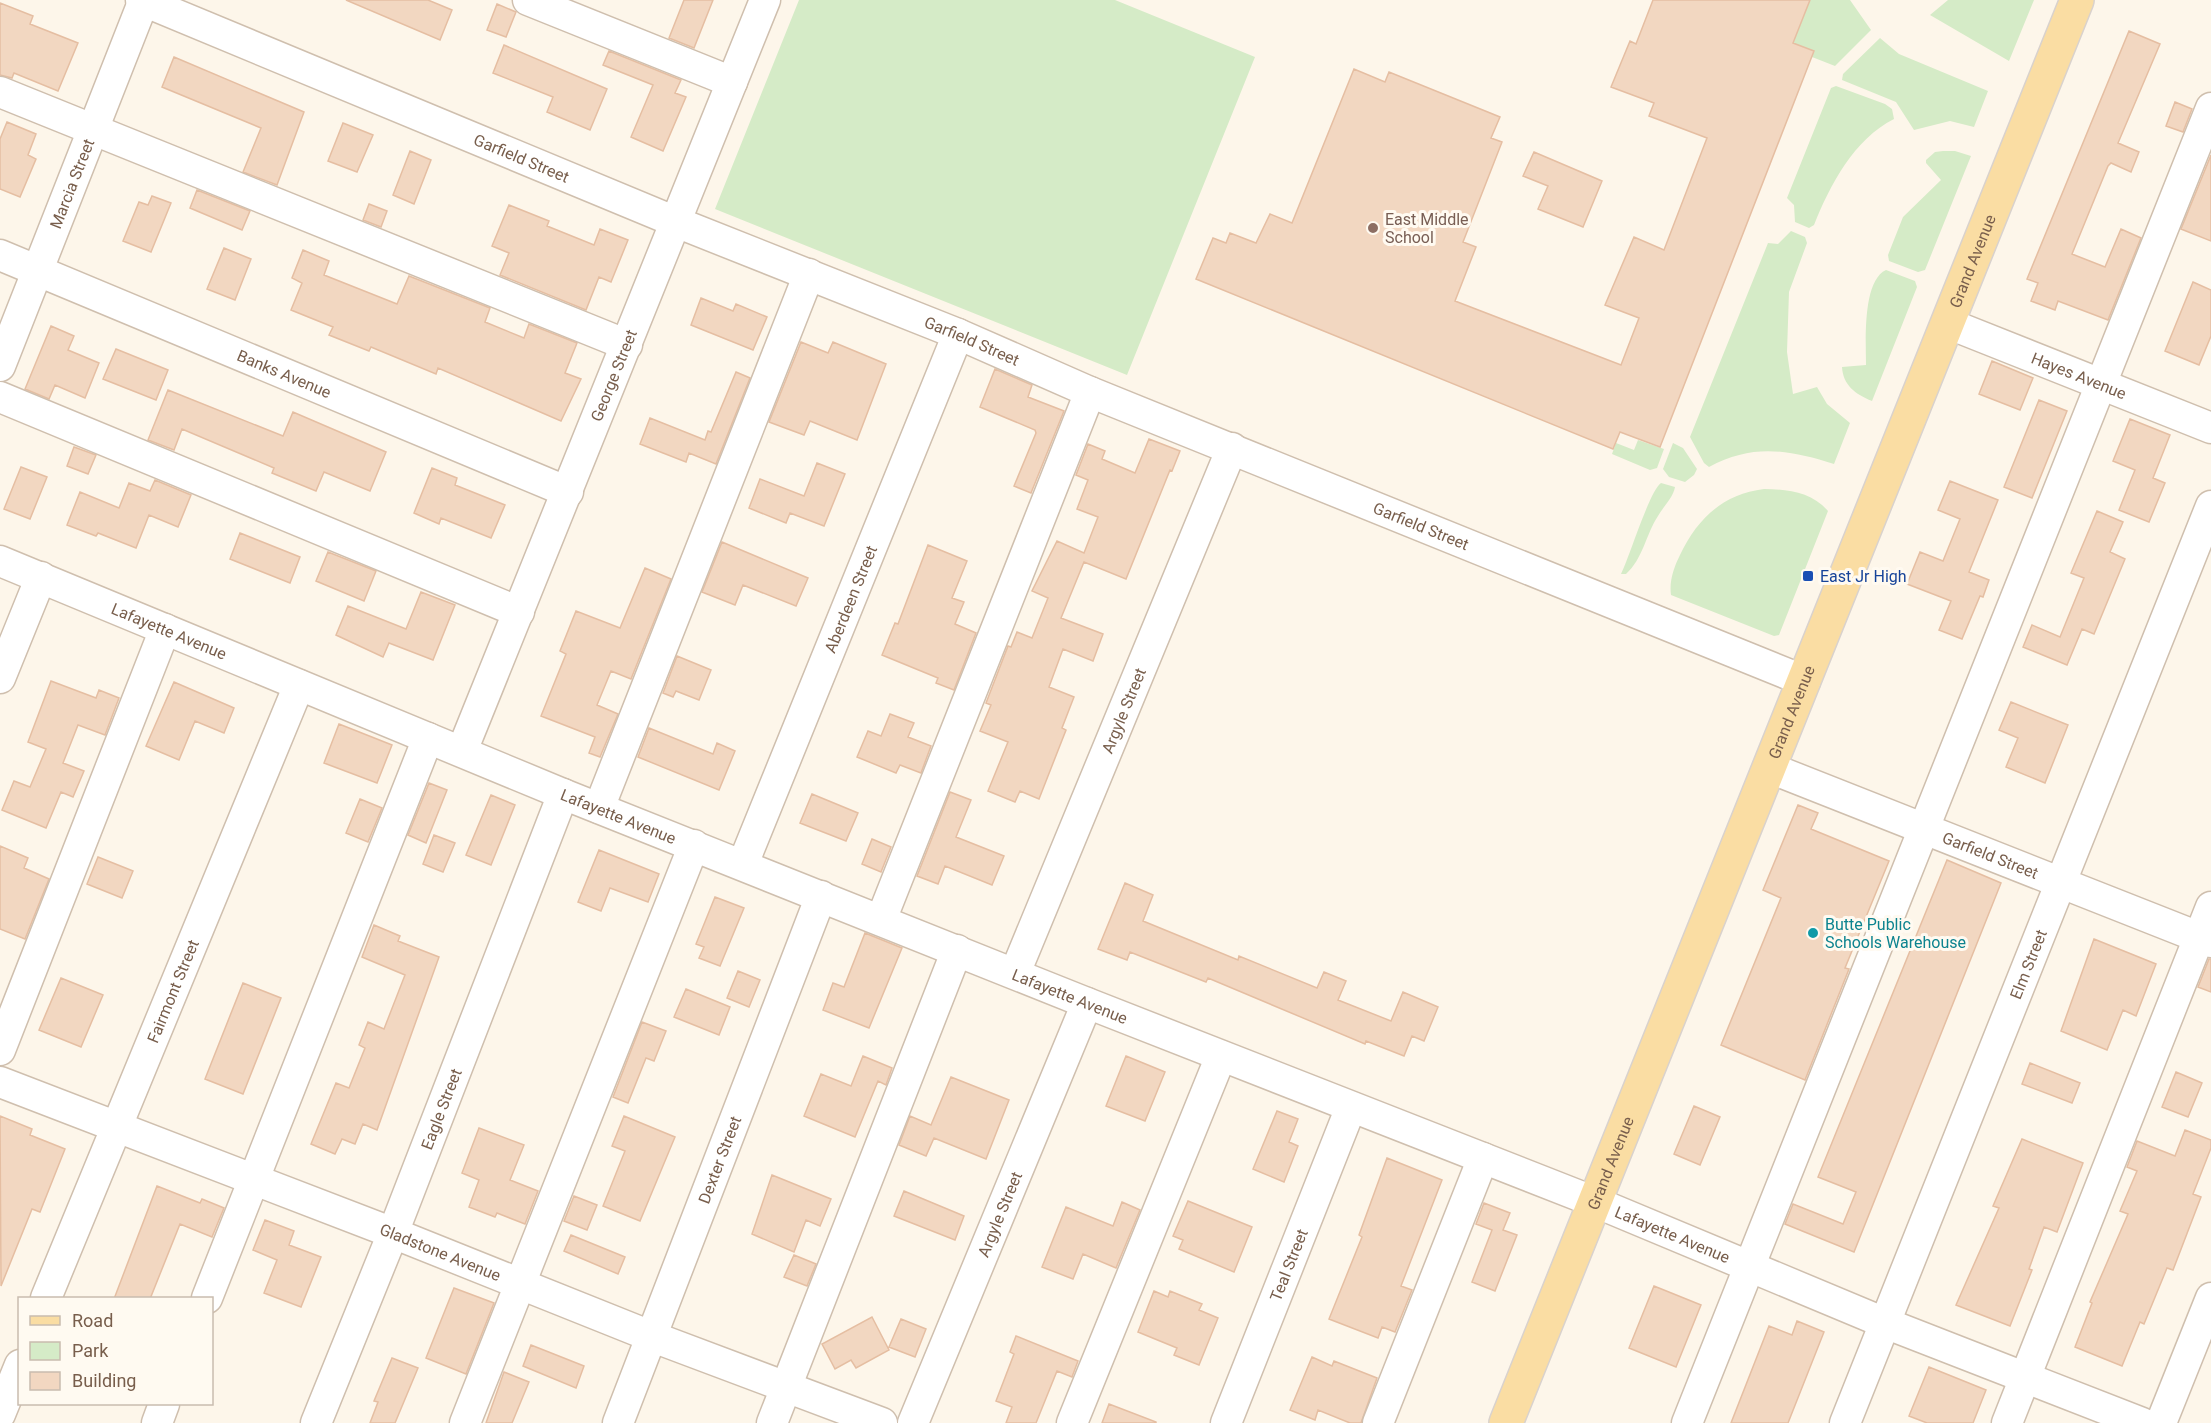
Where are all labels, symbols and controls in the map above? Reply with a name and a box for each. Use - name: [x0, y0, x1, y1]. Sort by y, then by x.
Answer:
- street label: Garfield Street: [471, 130, 572, 186]
- street label: Marcia Street: [46, 136, 98, 231]
- place label: East Middle School: [1385, 210, 1469, 247]
- street label: Grand Avenue: [1945, 212, 1999, 310]
- marker: East Middle School: [1366, 221, 1380, 235]
- street label: Garfield Street: [922, 312, 1022, 369]
- street label: George Street: [586, 327, 641, 424]
- street label: Banks Avenue: [234, 346, 334, 402]
- street label: Hayes Avenue: [2029, 348, 2129, 403]
- street label: Garfield Street: [1371, 498, 1472, 554]
- street label: Aberdeen Street: [820, 542, 881, 655]
- place label: East Jr High: [1820, 567, 1907, 586]
- marker: East Jr High: [1801, 569, 1815, 583]
- street label: Lafayette Avenue: [109, 599, 229, 663]
- street label: Grand Avenue: [1764, 663, 1818, 762]
- street label: Argyle Street: [1097, 665, 1150, 756]
- street label: Lafayette Avenue: [558, 785, 679, 848]
- street label: Garfield Street: [1940, 828, 2041, 882]
- place label: Butte Public Schools Warehouse: [1825, 915, 1966, 952]
- marker: Butte Public Schools Warehouse: [1806, 926, 1820, 940]
- street label: Elm Street: [2006, 927, 2051, 1002]
- street label: Fairmont Street: [143, 937, 202, 1046]
- street label: Lafayette Avenue: [1009, 965, 1130, 1027]
- street label: Eagle Street: [417, 1066, 465, 1152]
- street label: Dexter Street: [694, 1113, 745, 1206]
- street label: Grand Avenue: [1583, 1114, 1638, 1213]
- street label: Argyle Street: [973, 1169, 1026, 1260]
- street label: Lafayette Avenue: [1612, 1202, 1733, 1267]
- street label: Gladstone Avenue: [377, 1219, 504, 1285]
- street label: Teal Street: [1266, 1226, 1311, 1304]
- legend: [18, 1297, 213, 1405]
- text: Road: [72, 1310, 113, 1331]
- text: Park: [72, 1340, 109, 1361]
- text: Building: [72, 1370, 136, 1391]

